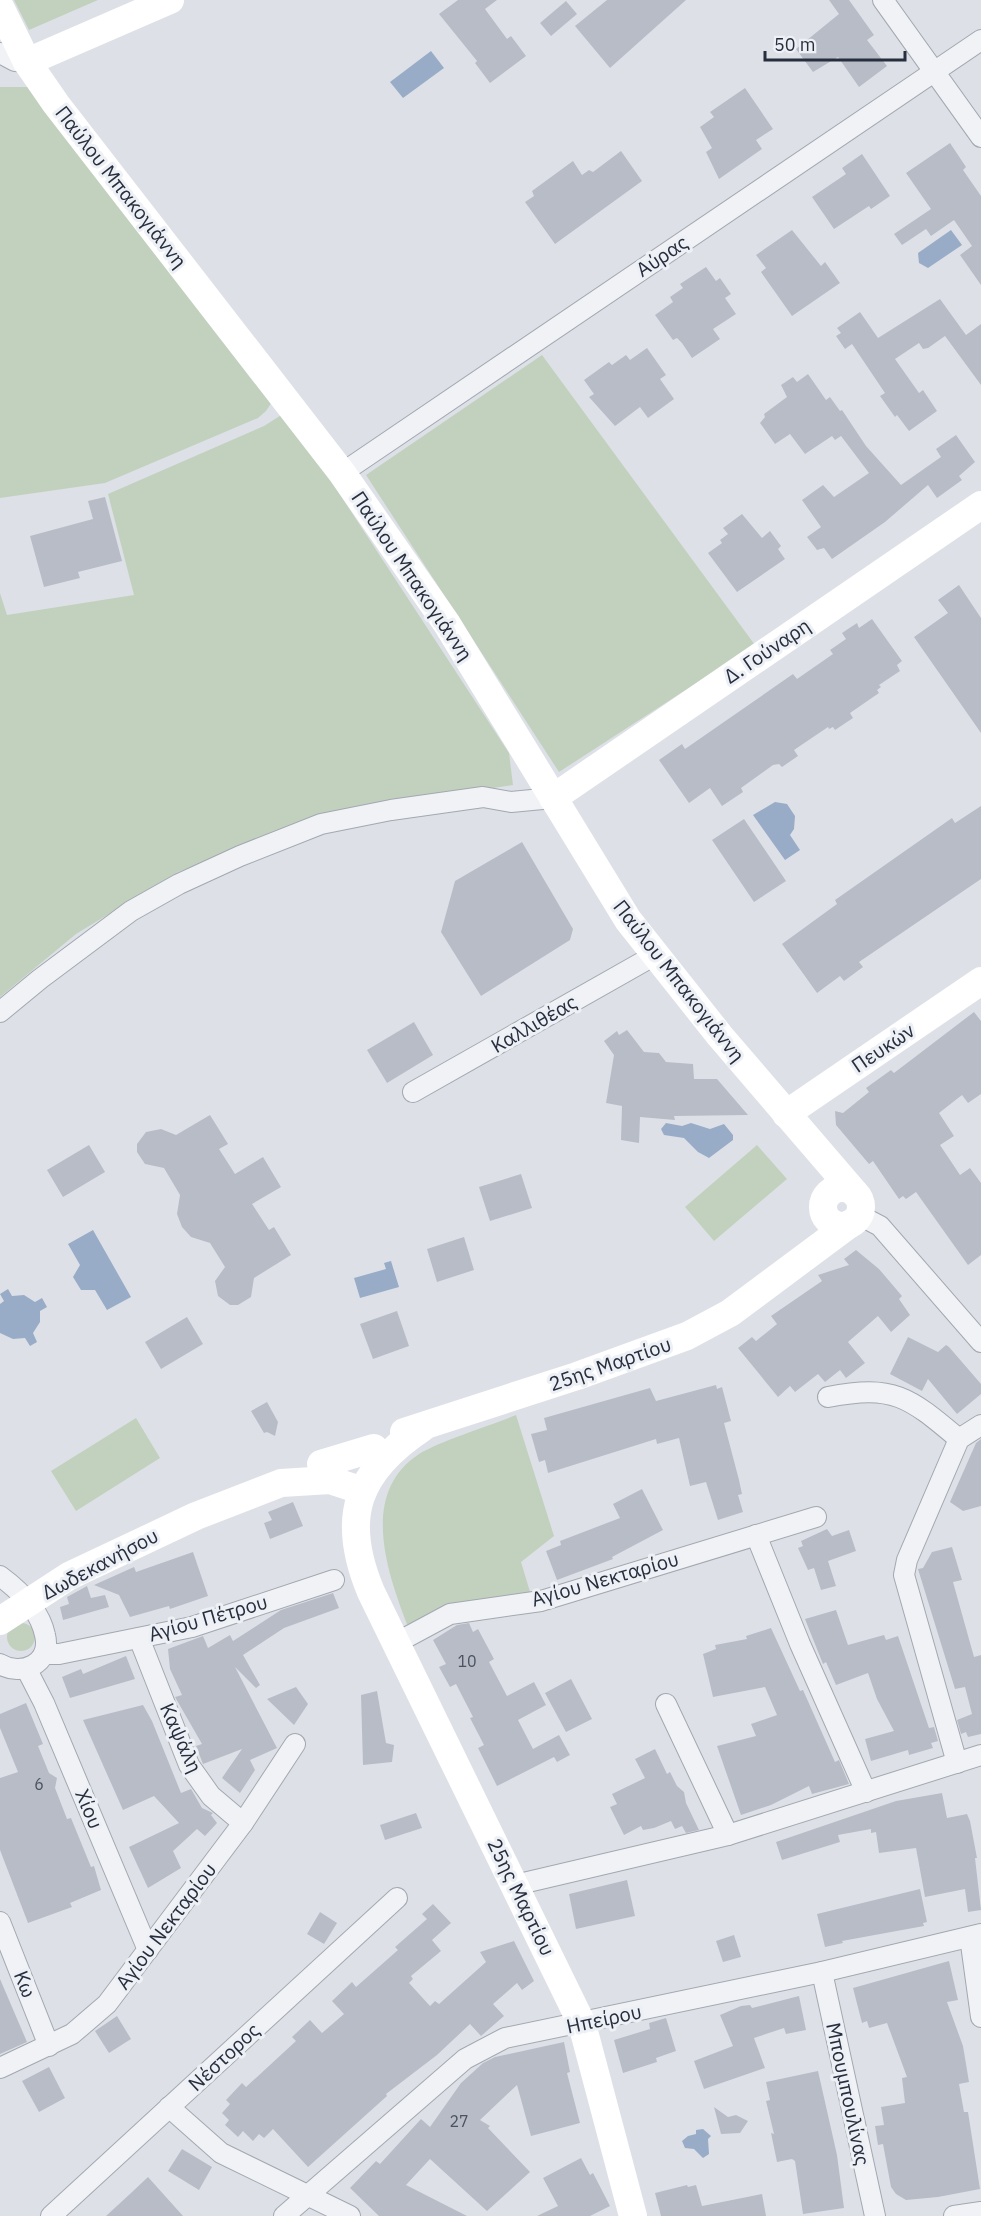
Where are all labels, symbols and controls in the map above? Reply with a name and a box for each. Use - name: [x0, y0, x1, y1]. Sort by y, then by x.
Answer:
- scale bar: [765, 24, 904, 62]
- text: 50 m: [774, 33, 816, 56]
- street label: Παύλου Μπακογιάννη: [49, 100, 193, 273]
- street label: Αύρας: [630, 228, 693, 283]
- street label: Παύλου Μπακογιάννη: [346, 486, 479, 666]
- street label: Δ. Γούναρη: [718, 612, 815, 690]
- street label: Παύλου Μπακογιάννη: [607, 894, 751, 1067]
- street label: Καλλιθέας: [486, 988, 582, 1059]
- street label: Πευκών: [846, 1017, 920, 1079]
- street label: 25ης Μαρτίου: [545, 1330, 675, 1397]
- street label: Δωδεκανήσου: [37, 1521, 163, 1606]
- street label: Αγίου Νεκταρίου: [528, 1545, 682, 1612]
- street label: Αγίου Πέτρου: [145, 1588, 271, 1647]
- house number: 10: [457, 1651, 477, 1671]
- street label: Καψάλη: [154, 1699, 209, 1777]
- house number: 6: [34, 1774, 44, 1794]
- street label: Χίου: [69, 1785, 110, 1833]
- street label: 25ης Μαρτίου: [481, 1833, 562, 1960]
- street label: Αγίου Νεκταρίου: [109, 1857, 222, 1995]
- street label: Κω: [8, 1966, 43, 2001]
- street label: Ηπείρου: [564, 1997, 644, 2040]
- street label: Νέστορος: [182, 2016, 265, 2097]
- street label: Μπουμπουλίνας: [820, 2020, 877, 2168]
- house number: 27: [449, 2111, 469, 2131]

